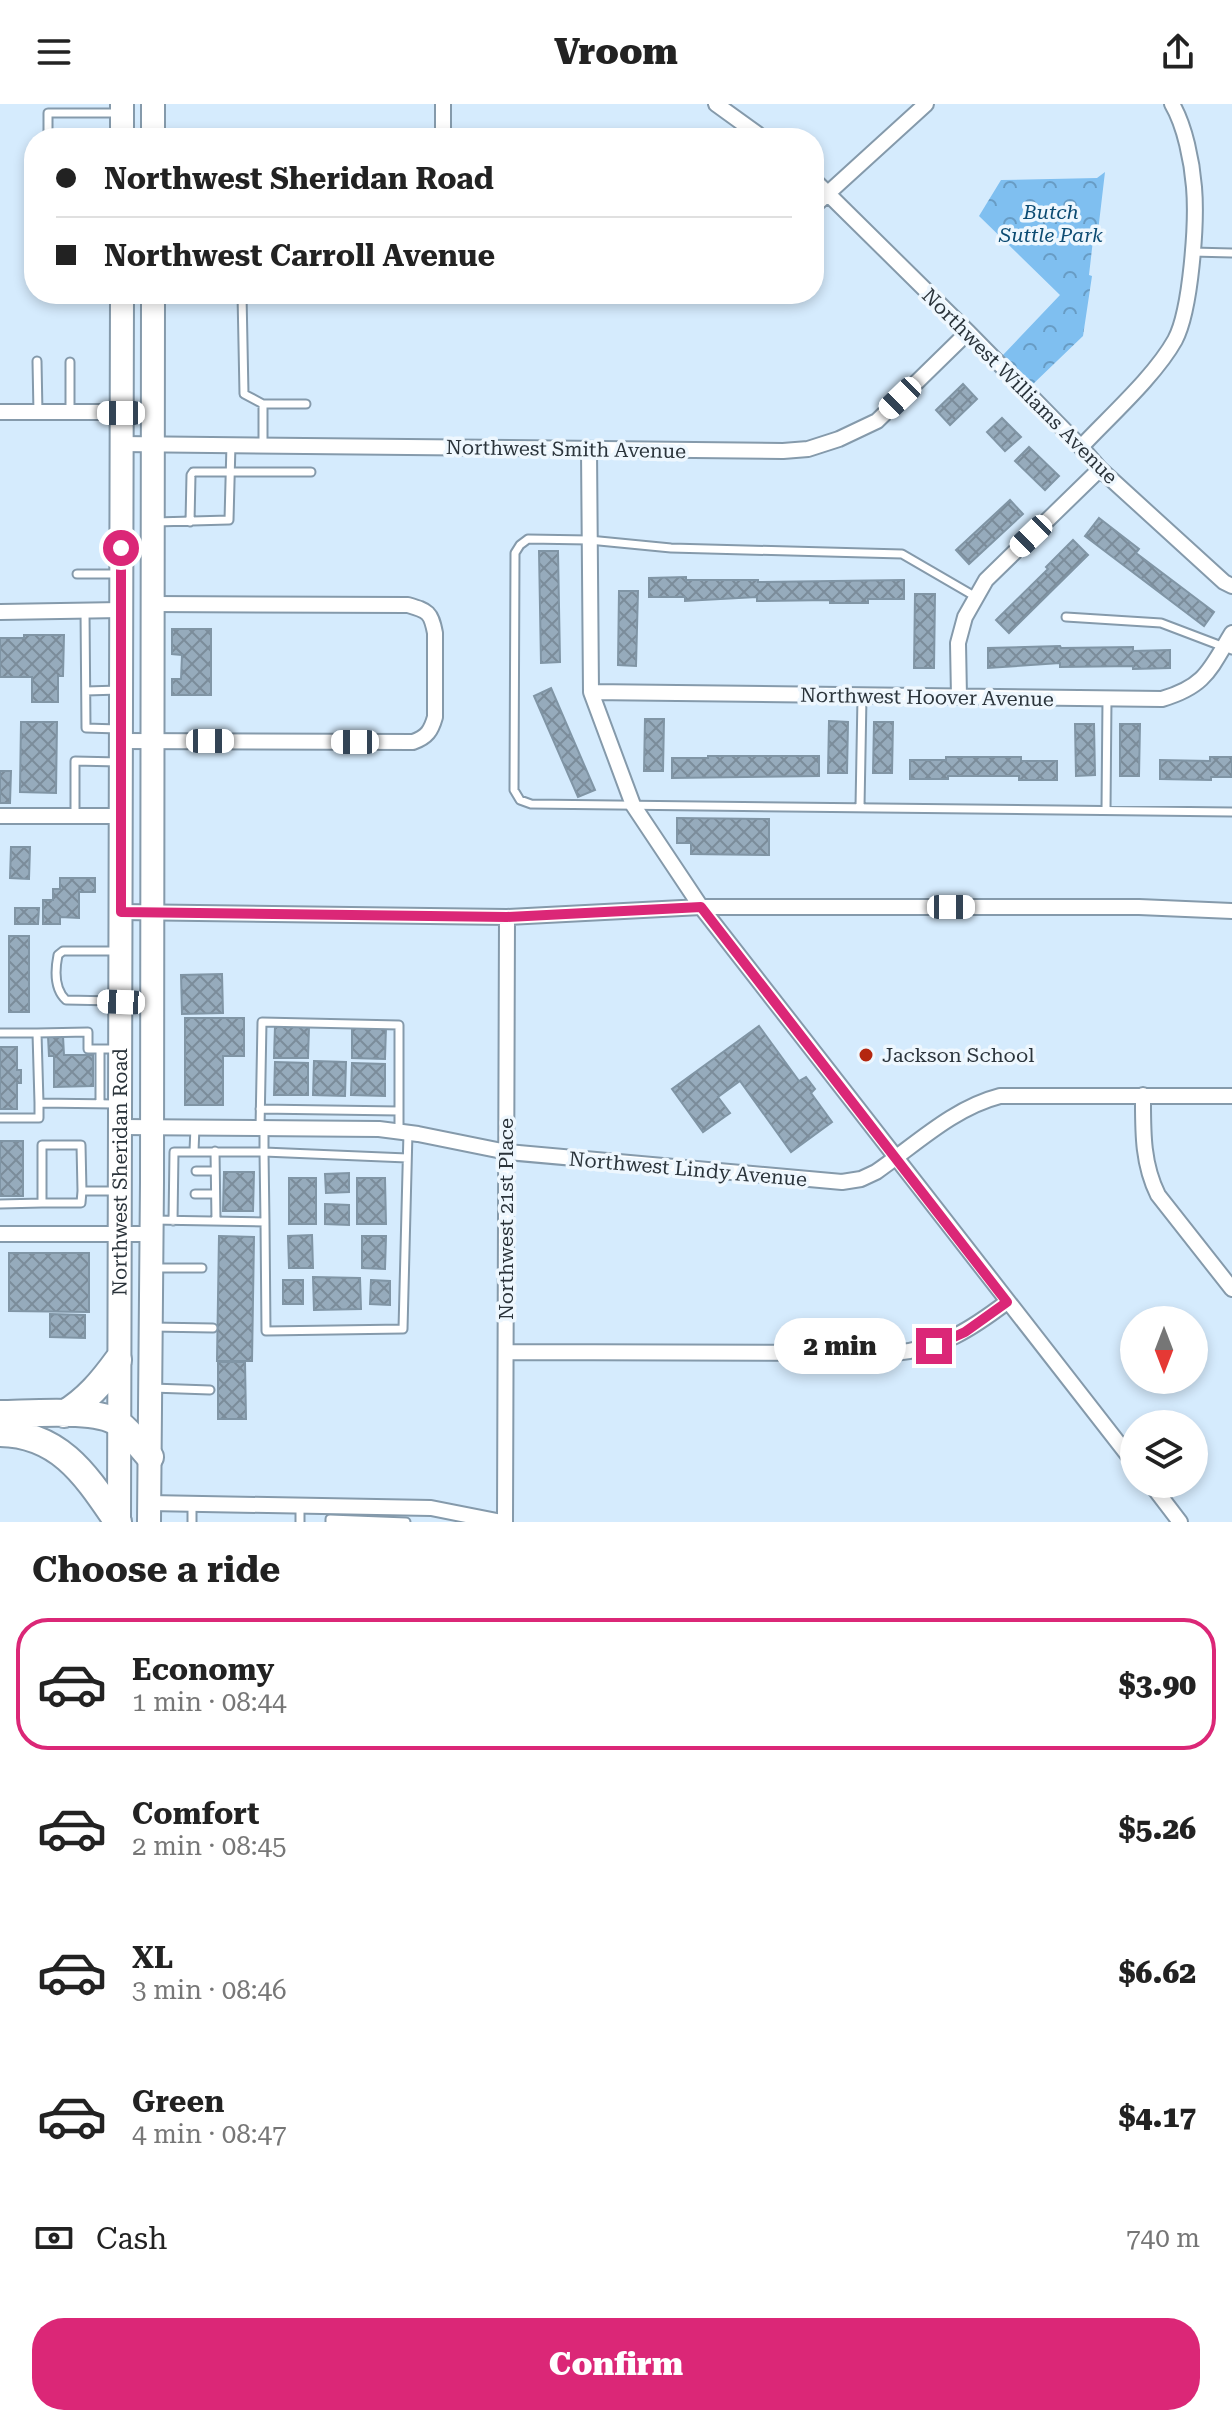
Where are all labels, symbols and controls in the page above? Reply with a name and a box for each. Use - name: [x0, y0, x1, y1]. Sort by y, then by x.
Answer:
- icon: menu: [32, 30, 76, 74]
- icon: share: [1156, 30, 1200, 74]
- text: Vroom: [554, 31, 678, 73]
- text: Northwest Sheridan Road: [104, 161, 494, 196]
- park label: Butch Suttle Park: [998, 200, 1103, 247]
- text: Northwest Carroll Avenue: [104, 238, 495, 273]
- street label: Northwest Williams Avenue: [917, 283, 1123, 489]
- car: [874, 373, 926, 423]
- car: [97, 401, 145, 425]
- street label: Northwest Smith Avenue: [446, 435, 686, 463]
- car: [1005, 511, 1057, 561]
- route start: [103, 530, 139, 566]
- street label: Northwest Hoover Avenue: [800, 683, 1054, 711]
- car: [186, 729, 234, 753]
- car: [331, 730, 379, 754]
- car: [927, 895, 975, 919]
- car: [97, 989, 145, 1015]
- place label: Jackson School: [882, 1043, 1034, 1067]
- marker: Jackson School: [857, 1046, 875, 1064]
- street label: Northwest Sheridan Road: [108, 1048, 132, 1296]
- street label: Northwest 21st Place: [494, 1118, 518, 1320]
- street label: Northwest Lindy Avenue: [568, 1147, 808, 1191]
- north arrow: [1120, 1306, 1208, 1394]
- map controls: [1120, 1306, 1208, 1498]
- callout: 2 min: [774, 1318, 906, 1374]
- route end: [916, 1328, 952, 1364]
- text: 2 min: [803, 1331, 877, 1361]
- button: layers: [1120, 1410, 1208, 1498]
- text: Choose a ride: [32, 1549, 280, 1591]
- icon: car: [36, 1648, 108, 1720]
- text: Economy: [132, 1652, 274, 1687]
- text: $3.90: [1119, 1667, 1196, 1702]
- text: 1 min · 08:44: [132, 1687, 287, 1717]
- icon: car: [36, 1792, 108, 1864]
- text: Comfort: [132, 1796, 259, 1831]
- text: $5.26: [1119, 1811, 1196, 1846]
- text: 2 min · 08:45: [132, 1831, 287, 1861]
- icon: car: [36, 1936, 108, 2008]
- text: XL: [132, 1940, 173, 1975]
- text: $6.62: [1119, 1955, 1196, 1990]
- text: 3 min · 08:46: [132, 1975, 287, 2005]
- icon: car: [36, 2080, 108, 2152]
- text: Green: [132, 2084, 224, 2119]
- text: $4.17: [1119, 2099, 1196, 2134]
- text: 4 min · 08:47: [132, 2119, 287, 2149]
- icon: cash: [32, 2216, 76, 2260]
- text: Cash: [96, 2221, 167, 2256]
- text: 740 m: [1126, 2223, 1200, 2253]
- button: Confirm: [32, 2318, 1200, 2410]

